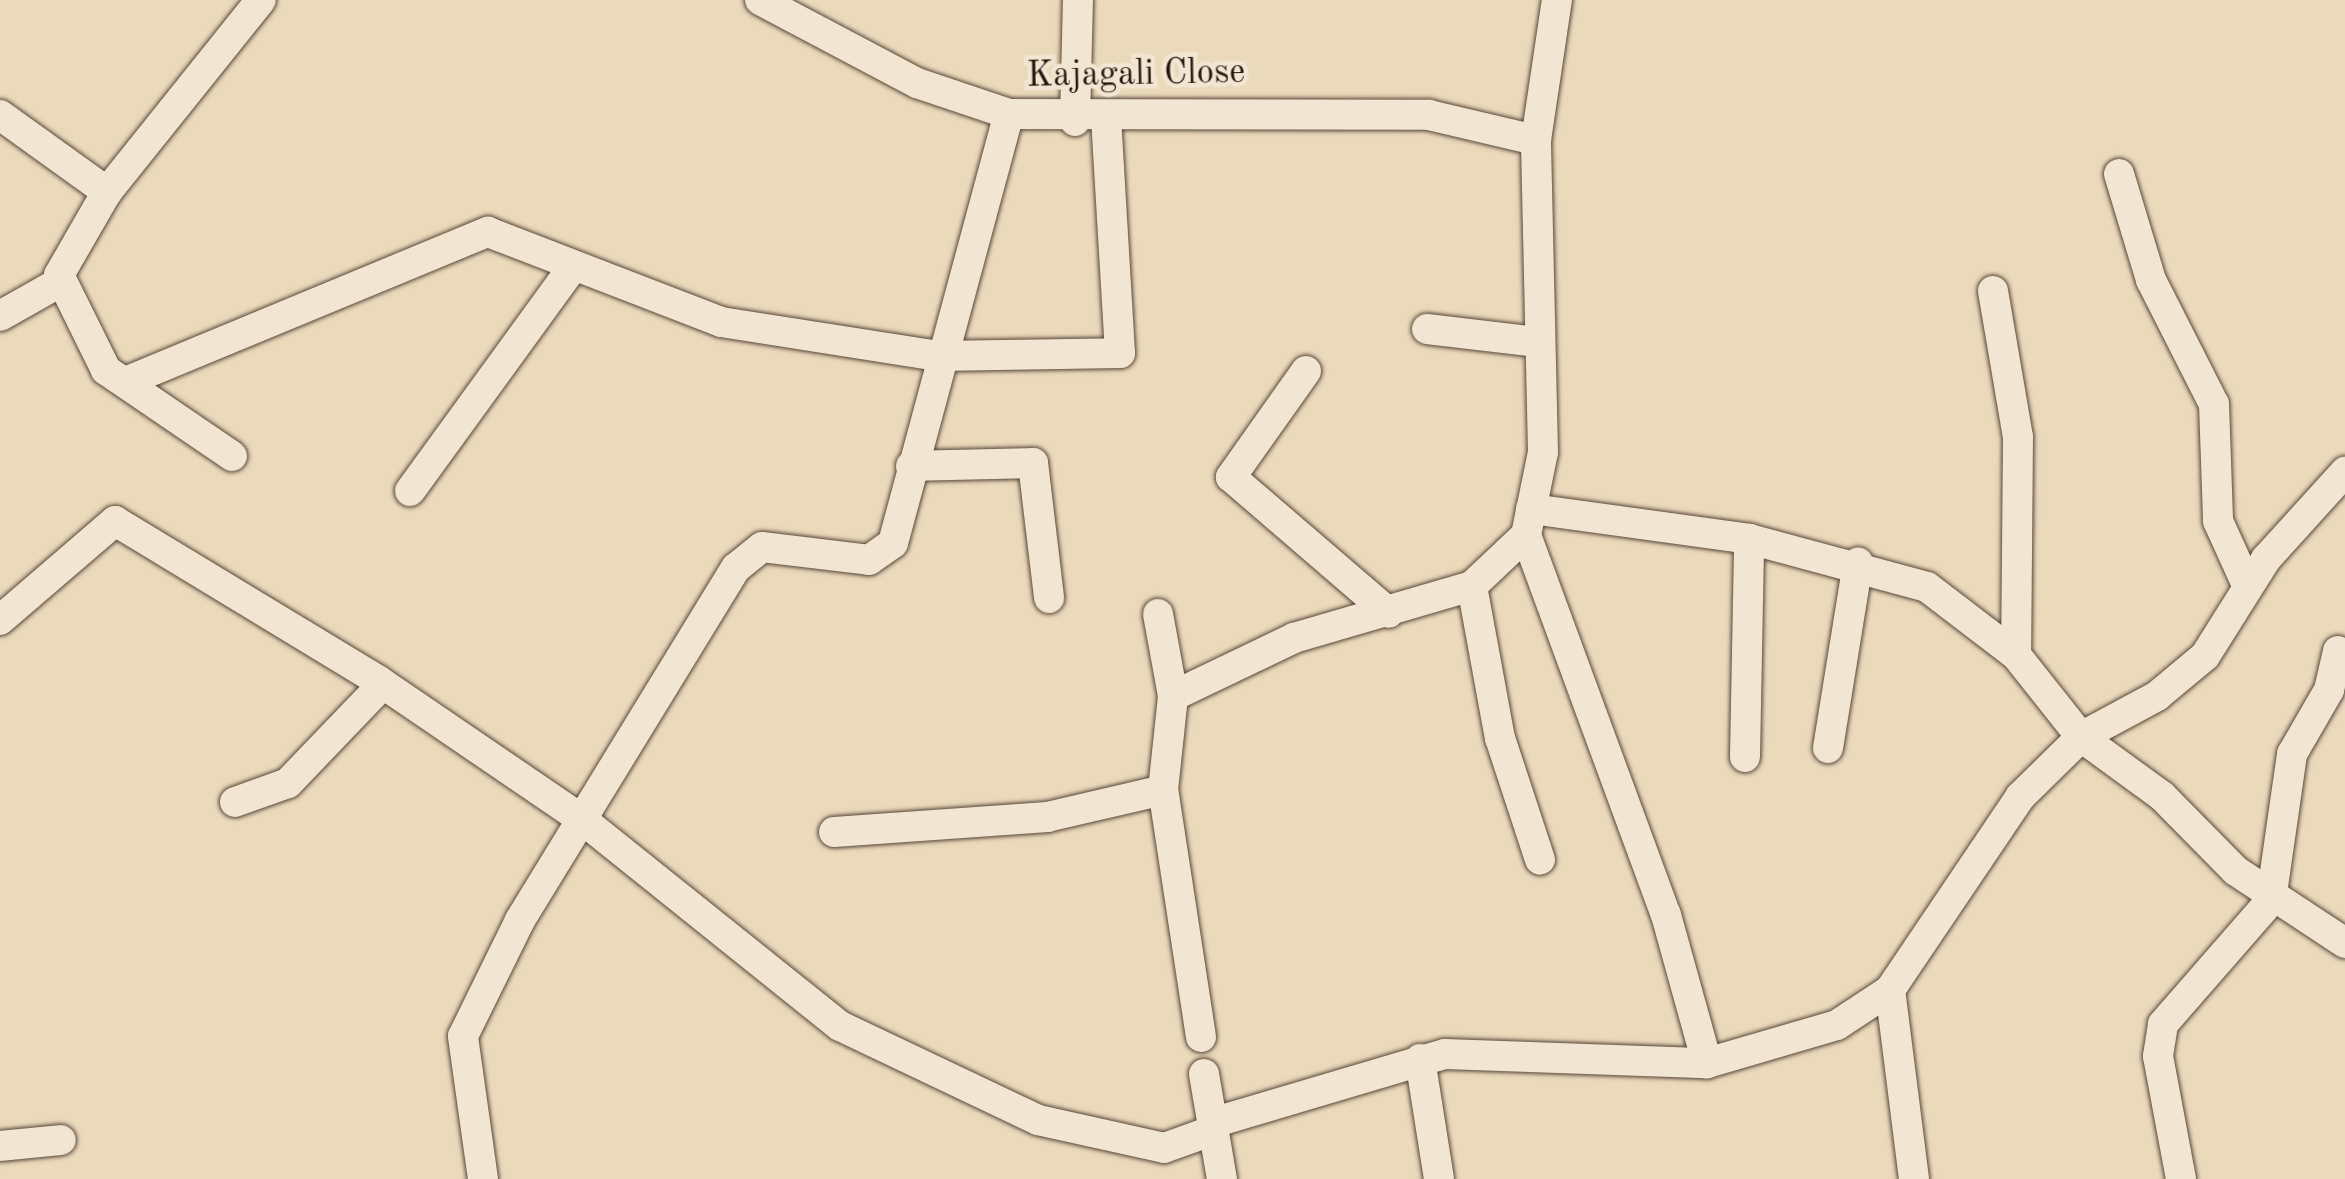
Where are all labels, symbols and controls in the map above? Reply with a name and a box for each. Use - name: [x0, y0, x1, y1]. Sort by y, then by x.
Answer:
- street label: Kajagali Close: [1026, 52, 1246, 98]

